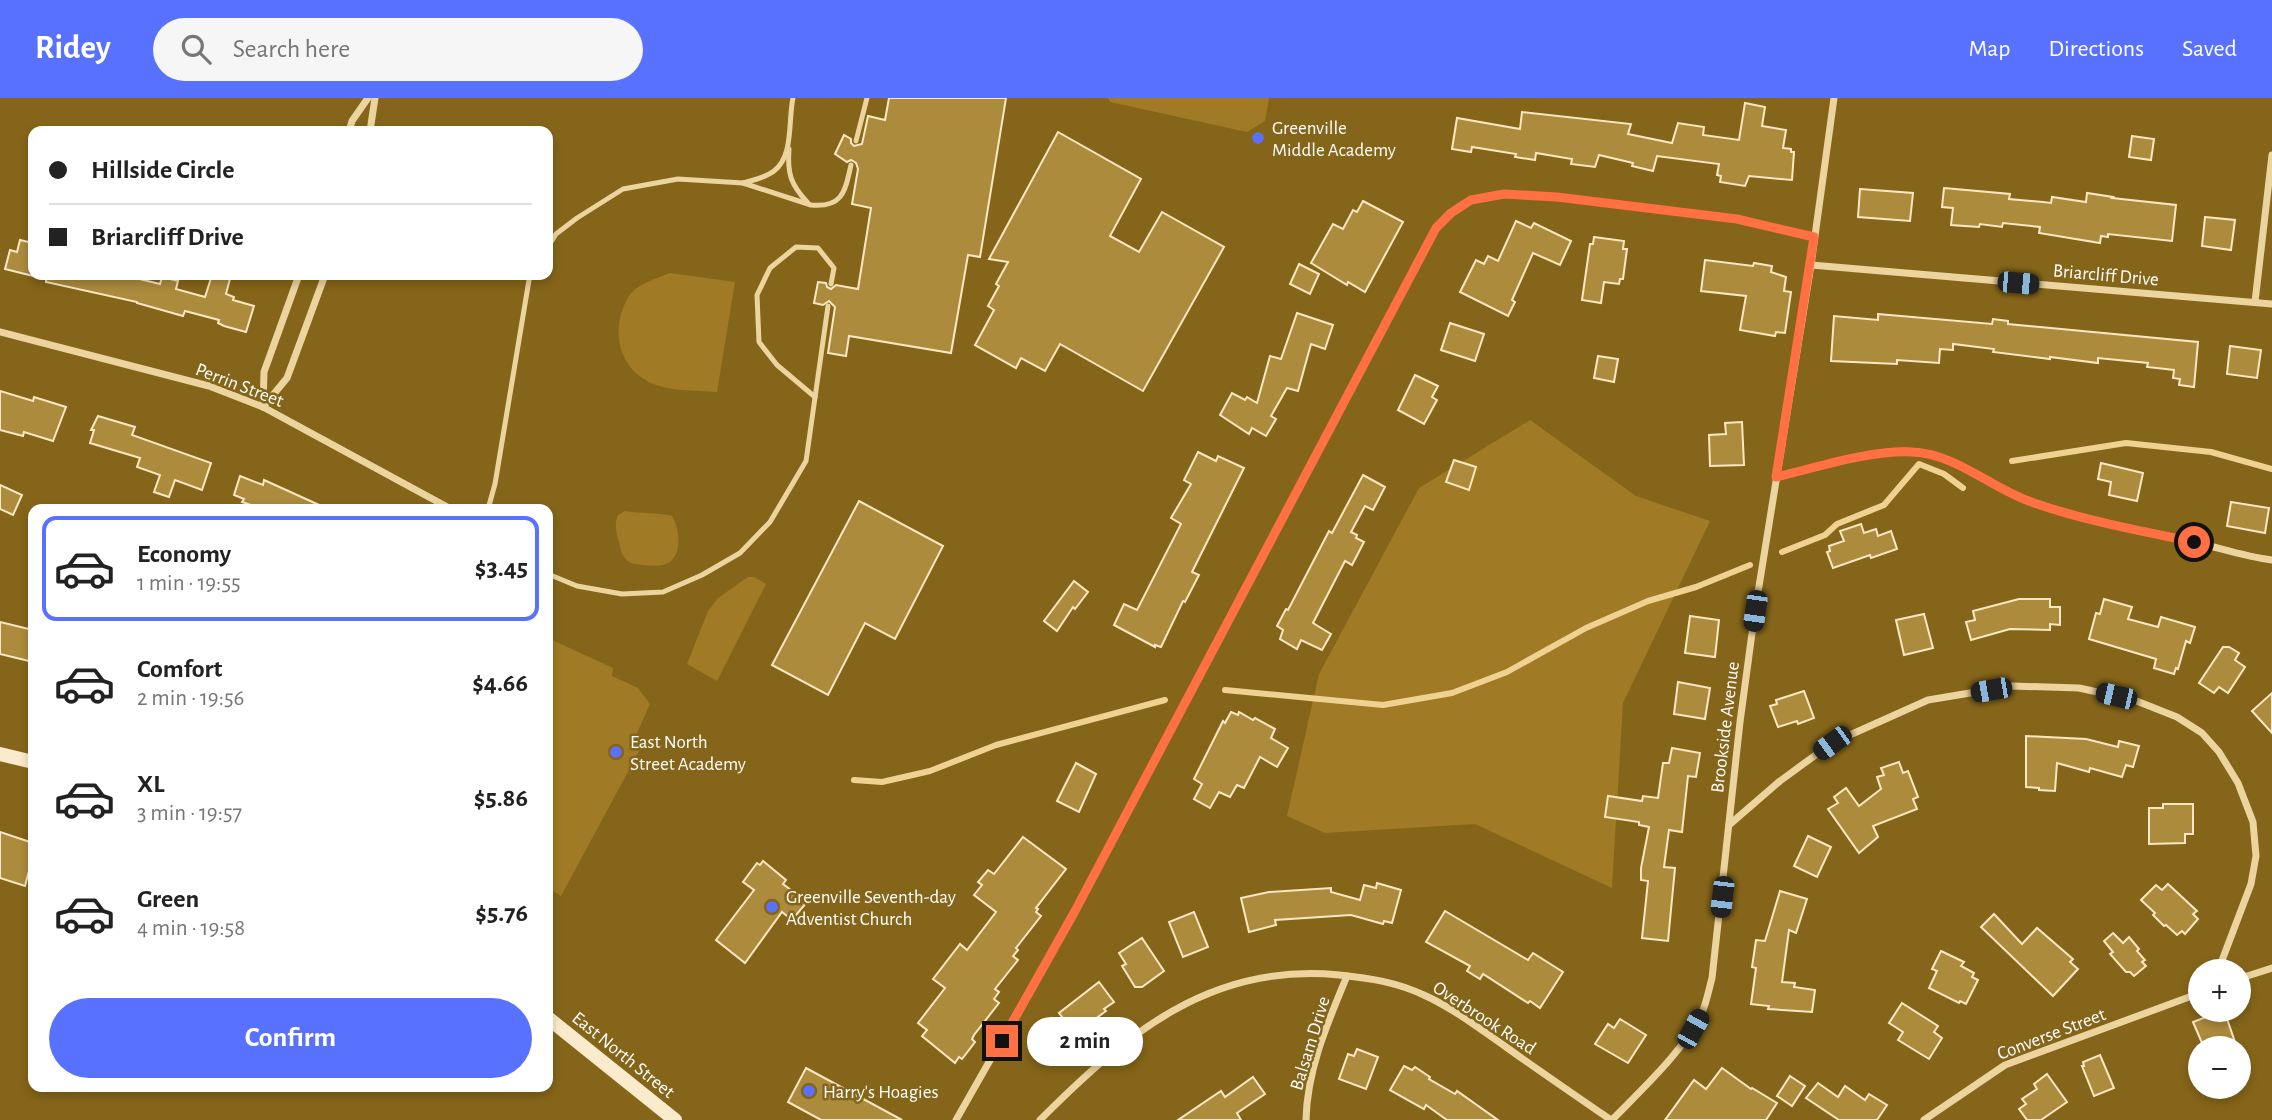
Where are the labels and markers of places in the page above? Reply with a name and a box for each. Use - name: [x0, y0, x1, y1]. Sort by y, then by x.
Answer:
- place label: Greenville Middle Academy: [1272, 119, 1396, 160]
- marker: Greenville Middle Academy: [1250, 130, 1266, 146]
- place label: East North Street Academy: [630, 733, 746, 774]
- marker: East North Street Academy: [608, 744, 624, 760]
- place label: Greenville Seventh-day Adventist Church: [786, 888, 956, 929]
- marker: Greenville Seventh-day Adventist Church: [764, 899, 780, 915]
- marker: Harry's Hoagies: [801, 1083, 817, 1099]
- place label: Harry's Hoagies: [823, 1083, 939, 1102]

